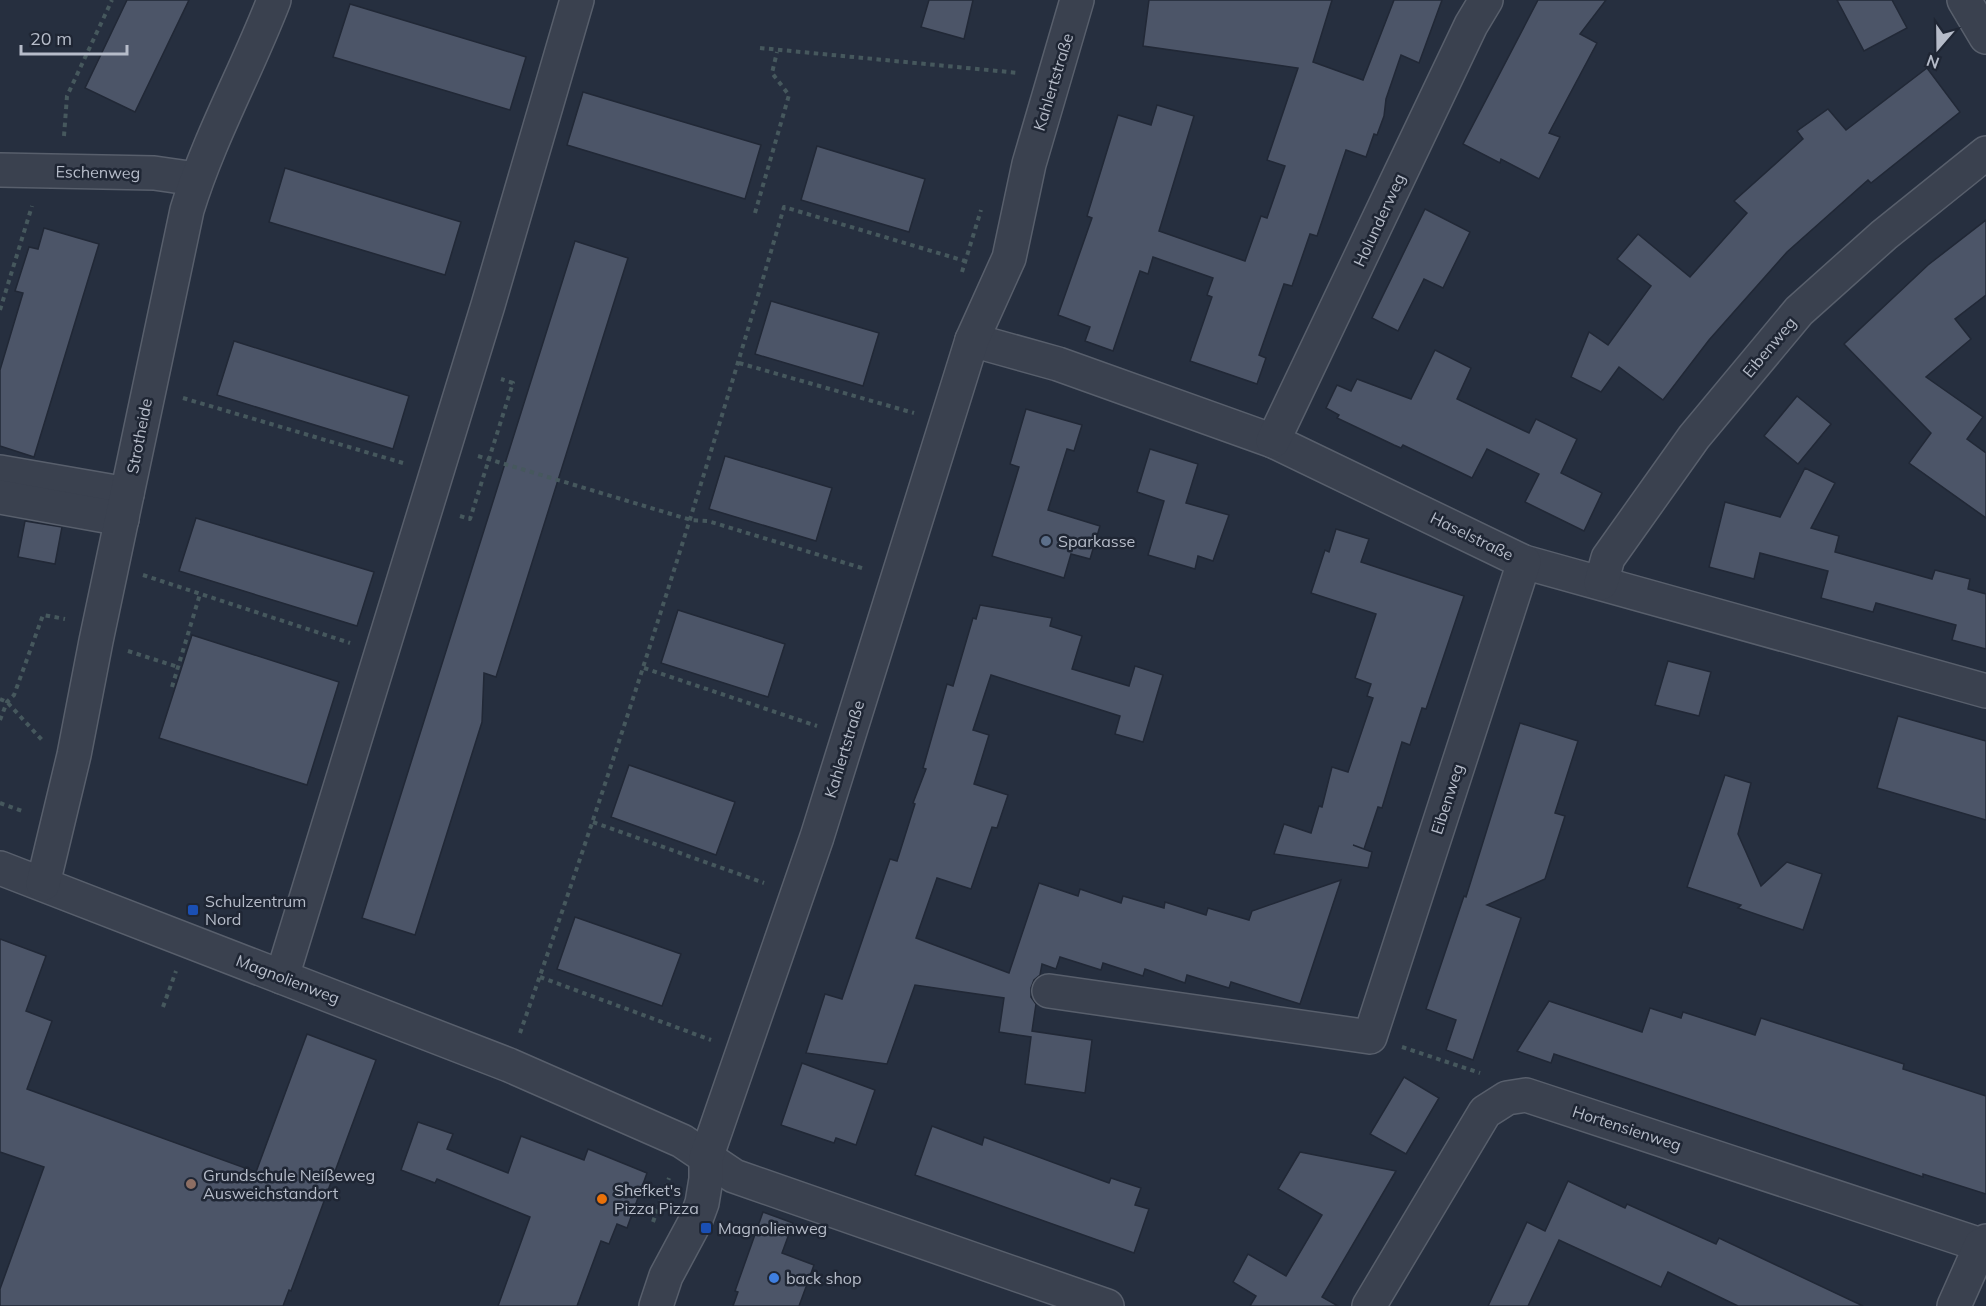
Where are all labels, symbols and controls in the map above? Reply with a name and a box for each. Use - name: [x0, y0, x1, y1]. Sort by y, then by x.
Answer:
- scale bar: [21, 18, 128, 56]
- north arrow: [1908, 18, 1968, 78]
- text: 20 m: [30, 27, 72, 50]
- street label: Kahlertstraße: [1029, 31, 1077, 133]
- text: N: [1924, 51, 1942, 74]
- street label: Eschenweg: [56, 161, 140, 183]
- street label: Holunderweg: [1349, 170, 1409, 270]
- street label: Eibenweg: [1738, 313, 1800, 381]
- street label: Strotheide: [122, 397, 156, 475]
- street label: Haselstraße: [1427, 507, 1517, 565]
- place label: Sparkasse: [1058, 531, 1135, 551]
- marker: Sparkasse: [1039, 534, 1053, 548]
- street label: Kahlertstraße: [820, 698, 868, 800]
- street label: Eibenweg: [1426, 761, 1468, 837]
- place label: Schulzentrum Nord: [205, 891, 306, 929]
- marker: Schulzentrum Nord: [186, 903, 200, 917]
- street label: Magnolienweg: [233, 950, 343, 1008]
- street label: Hortensienweg: [1570, 1101, 1684, 1155]
- place label: Grundschule Neißeweg Ausweichstandort: [203, 1165, 375, 1203]
- marker: Grundschule Neißeweg Ausweichstandort: [184, 1177, 198, 1191]
- place label: Shefket's Pizza Pizza: [614, 1180, 699, 1218]
- marker: Shefket's Pizza Pizza: [595, 1192, 609, 1206]
- place label: Magnolienweg: [718, 1218, 827, 1238]
- marker: Magnolienweg: [699, 1221, 713, 1235]
- place label: back shop: [786, 1268, 862, 1288]
- marker: back shop: [767, 1271, 781, 1285]

